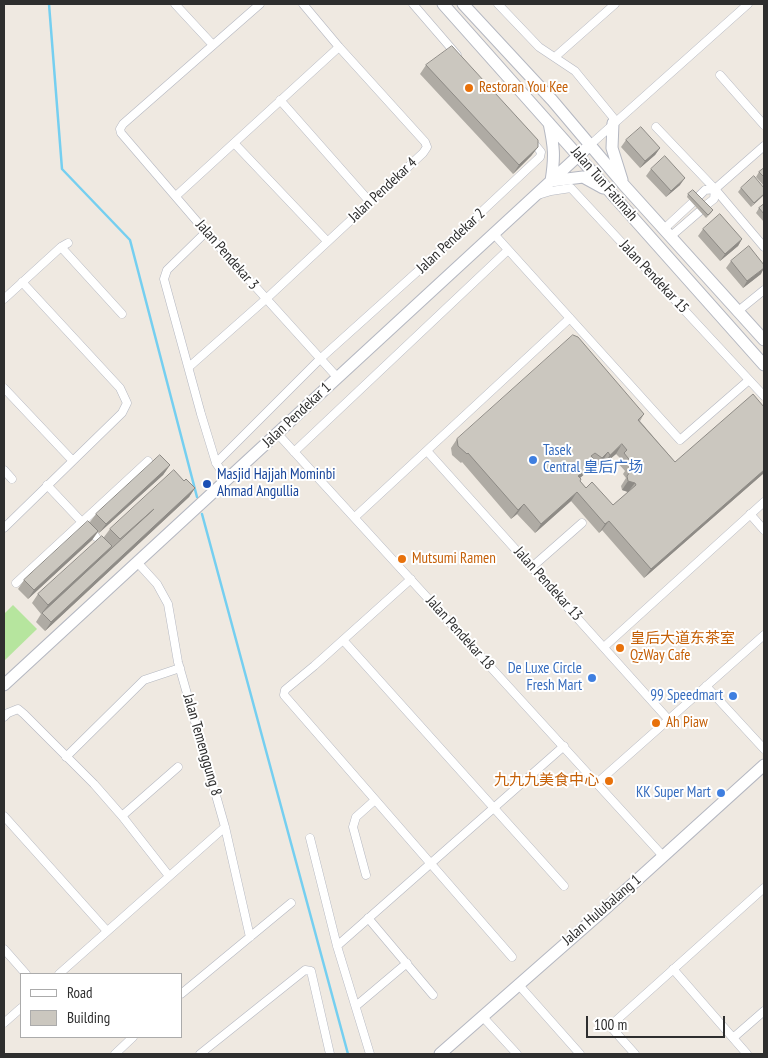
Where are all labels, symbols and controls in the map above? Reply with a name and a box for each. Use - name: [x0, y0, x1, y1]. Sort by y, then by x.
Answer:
- place label: Restoran You Kee: [479, 79, 568, 97]
- marker: Restoran You Kee: [463, 82, 475, 94]
- street label: Jalan Tun Fatimah: [567, 143, 641, 225]
- street label: Jalan Pendekar 4: [345, 154, 421, 226]
- street label: Jalan Pendekar 2: [413, 205, 489, 277]
- street label: Jalan Pendekar 3: [192, 216, 262, 294]
- street label: Jalan Pendekar 15: [616, 237, 692, 317]
- street label: Jalan Pendekar 1: [259, 379, 335, 451]
- place label: Tasek Central 皇后广场: [543, 442, 643, 477]
- marker: Tasek Central 皇后广场: [527, 454, 539, 466]
- place label: Masjid Hajjah Mominbi Ahmad Angullia: [217, 466, 335, 501]
- marker: Masjid Hajjah Mominbi Ahmad Angullia: [201, 478, 213, 490]
- street label: Jalan Pendekar 13: [510, 543, 586, 625]
- place label: Mutsumi Ramen: [412, 550, 496, 568]
- marker: Mutsumi Ramen: [396, 553, 408, 565]
- street label: Jalan Pendekar 18: [422, 592, 498, 674]
- place label: 皇后大道东茶室 QzWay Cafe: [630, 630, 735, 665]
- marker: 皇后大道东茶室 QzWay Cafe: [614, 642, 626, 654]
- place label: De Luxe Circle Fresh Mart: [508, 660, 582, 695]
- marker: De Luxe Circle Fresh Mart: [586, 672, 598, 684]
- place label: 99 Speedmart: [650, 687, 723, 705]
- marker: 99 Speedmart: [727, 690, 739, 702]
- street label: Jalan Temenggung 8: [179, 692, 225, 798]
- place label: Ah Piaw: [666, 714, 708, 732]
- marker: Ah Piaw: [650, 717, 662, 729]
- place label: 九九九美食中心: [494, 772, 599, 790]
- marker: 九九九美食中心: [603, 775, 615, 787]
- place label: KK Super Mart: [636, 784, 711, 802]
- marker: KK Super Mart: [715, 787, 727, 799]
- street label: Jalan Hulubalang 1: [559, 871, 645, 949]
- legend: [20, 973, 182, 1038]
- text: Road: [67, 983, 93, 1002]
- scale bar: [588, 1006, 727, 1038]
- text: Building: [67, 1008, 110, 1027]
- text: 100 m: [594, 1015, 627, 1034]

